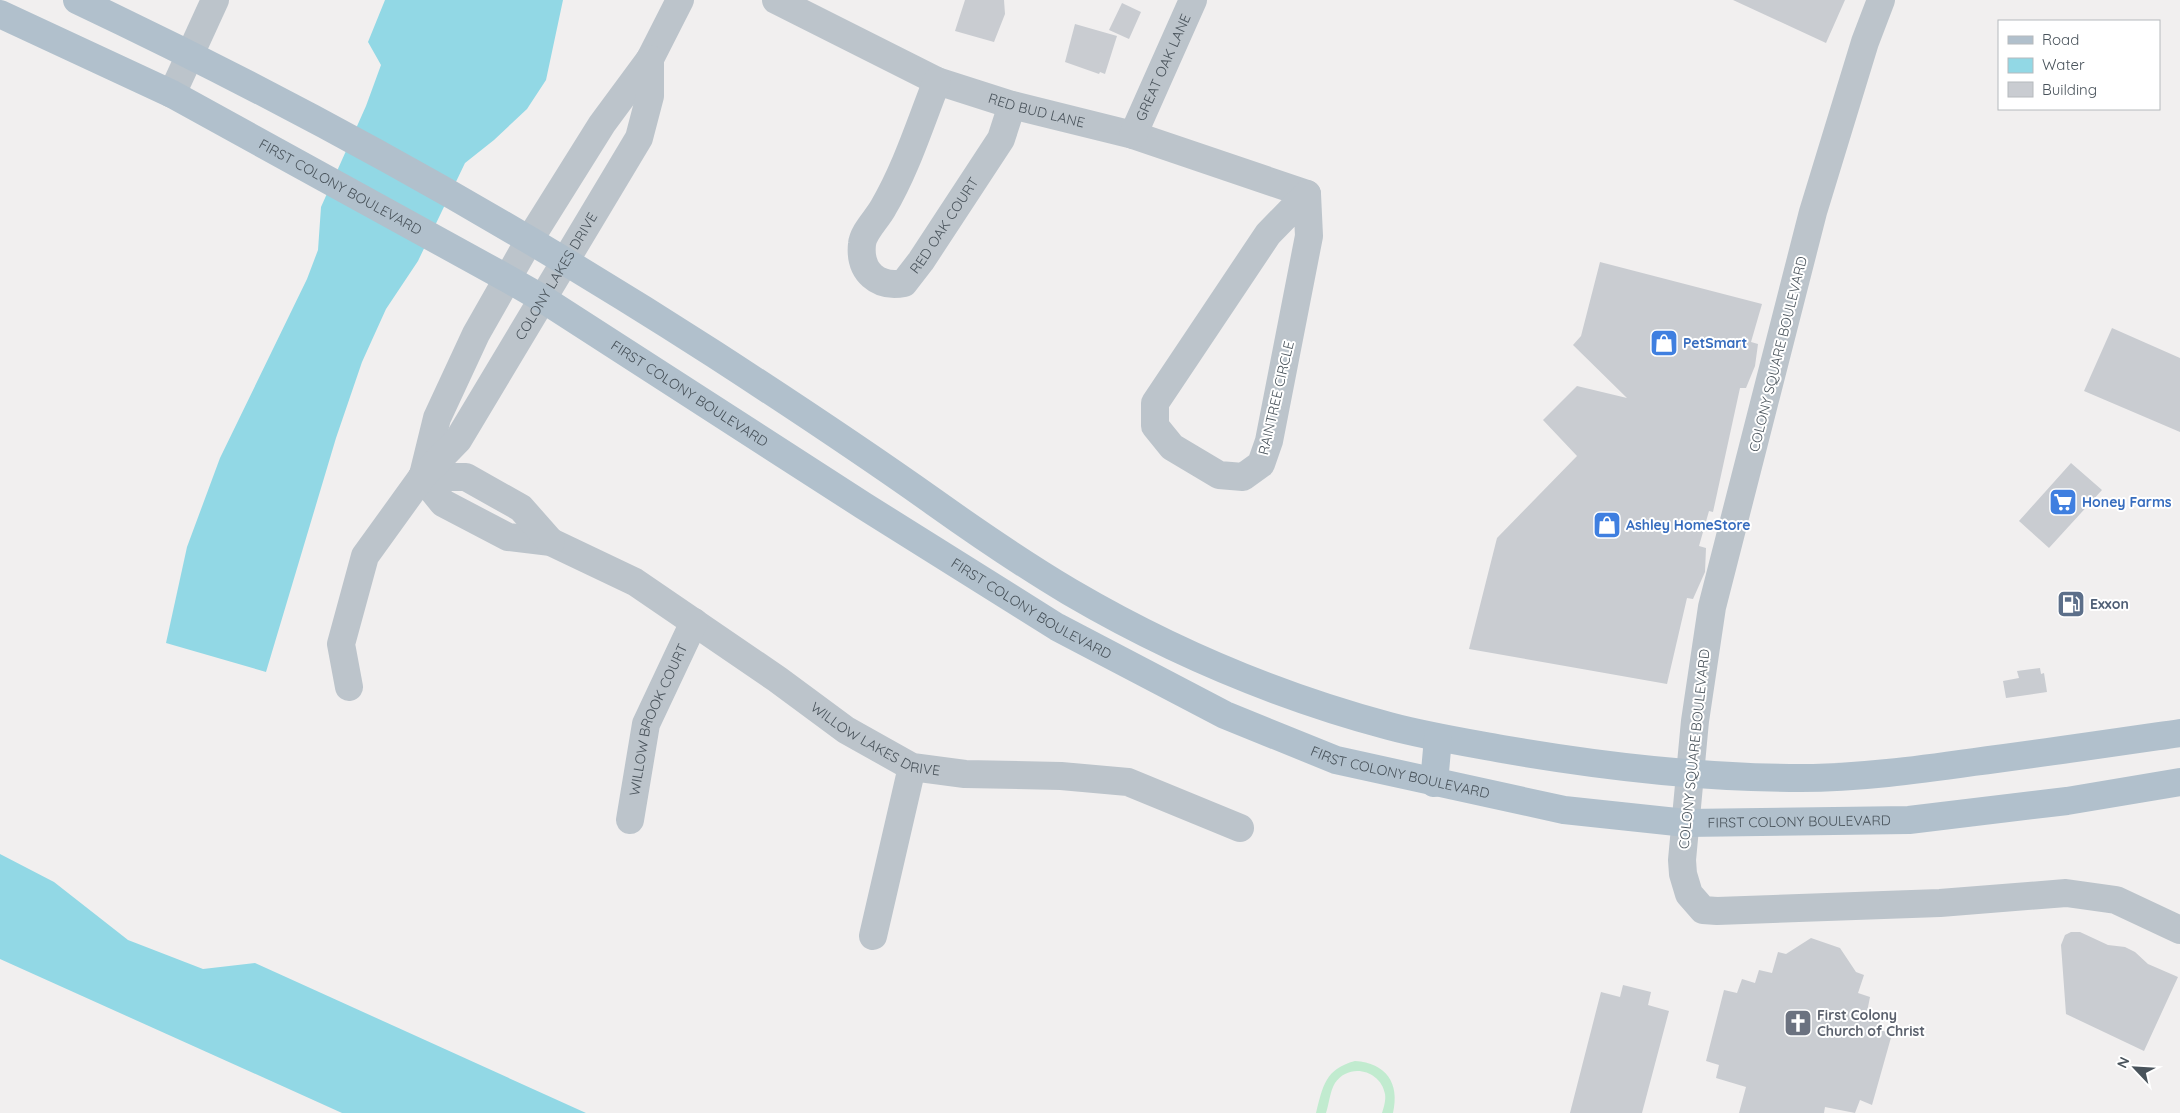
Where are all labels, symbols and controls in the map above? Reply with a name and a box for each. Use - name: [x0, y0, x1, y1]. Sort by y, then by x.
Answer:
- street label: GREAT OAK LANE: [1131, 11, 1195, 124]
- legend: [1998, 20, 2160, 110]
- text: Road: [2042, 30, 2079, 49]
- text: Water: [2042, 55, 2085, 74]
- text: Building: [2042, 80, 2097, 99]
- street label: RED BUD LANE: [986, 89, 1087, 132]
- street label: FIRST COLONY BOULEVARD: [256, 135, 425, 239]
- street label: RED OAK COURT: [906, 174, 982, 277]
- street label: COLONY LAKES DRIVE: [511, 209, 601, 343]
- street label: COLONY SQUARE BOULEVARD: [1745, 254, 1811, 454]
- shop icon: PetSmart: [1649, 328, 1679, 358]
- place label: PetSmart: [1683, 334, 1747, 352]
- street label: FIRST COLONY BOULEVARD: [608, 336, 772, 451]
- street label: RAINTREE CIRCLE: [1254, 339, 1298, 457]
- supermarket icon: Honey Farms: [2048, 487, 2078, 517]
- place label: Honey Farms: [2082, 493, 2172, 511]
- shop icon: Ashley HomeStore: [1592, 510, 1622, 540]
- place label: Ashley HomeStore: [1626, 516, 1751, 534]
- street label: FIRST COLONY BOULEVARD: [948, 554, 1115, 663]
- fuel station icon: Exxon: [2056, 589, 2086, 619]
- place label: Exxon: [2090, 595, 2129, 613]
- street label: WILLOW BROOK COURT: [625, 641, 692, 797]
- street label: COLONY SQUARE BOULEVARD: [1675, 648, 1713, 850]
- street label: WILLOW LAKES DRIVE: [807, 698, 941, 780]
- street label: FIRST COLONY BOULEVARD: [1308, 742, 1491, 802]
- street label: FIRST COLONY BOULEVARD: [1707, 811, 1891, 832]
- place label: First Colony Church of Christ: [1817, 1006, 1925, 1040]
- church icon: First Colony Church of Christ: [1783, 1008, 1813, 1038]
- north arrow: [2110, 1043, 2160, 1093]
- text: N: [2113, 1054, 2134, 1071]

